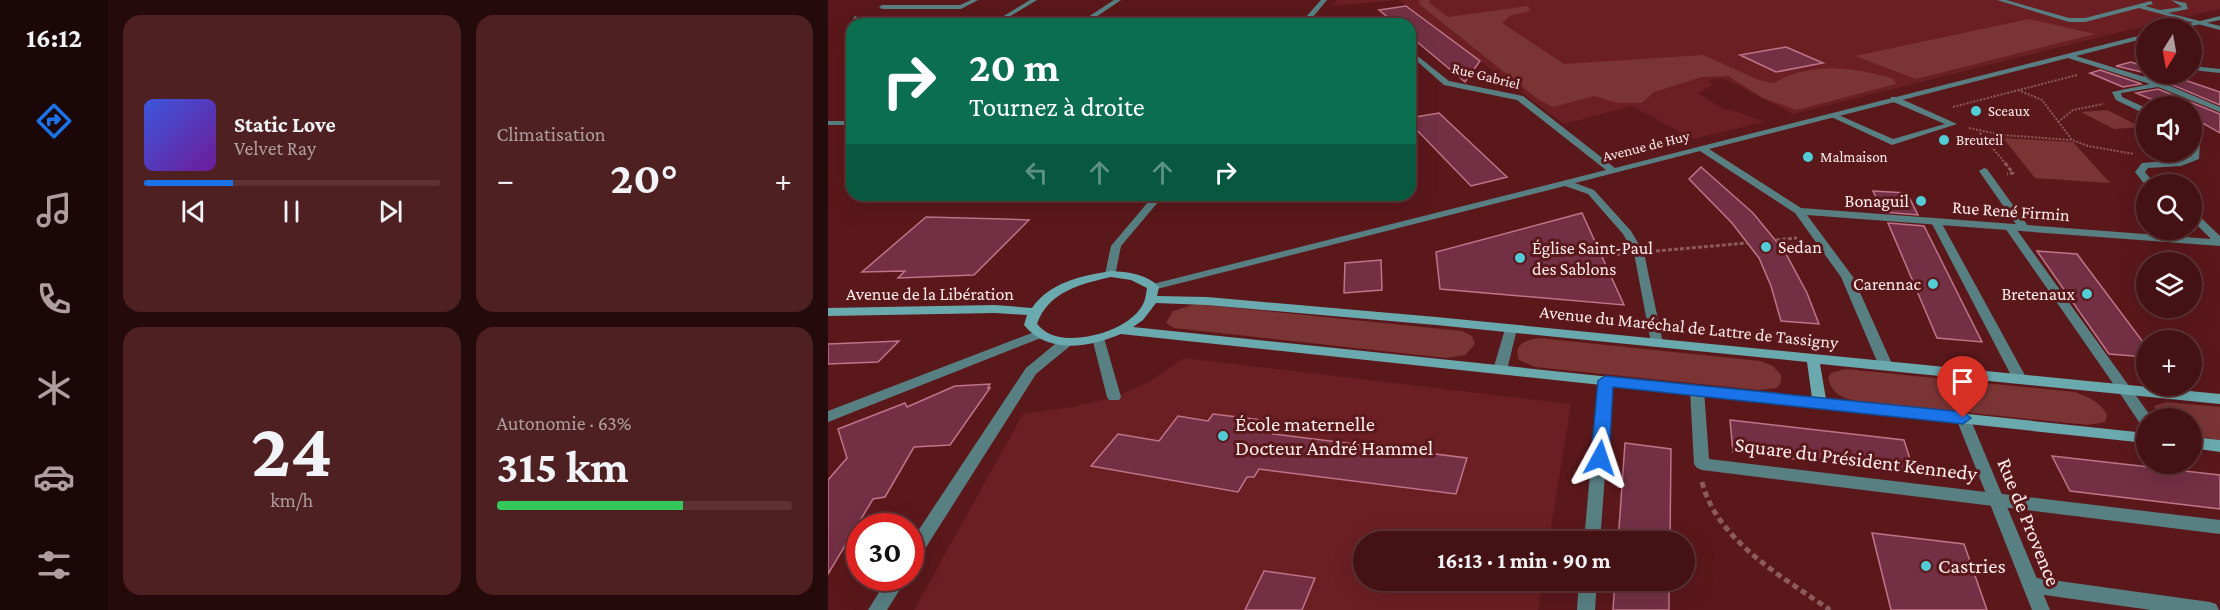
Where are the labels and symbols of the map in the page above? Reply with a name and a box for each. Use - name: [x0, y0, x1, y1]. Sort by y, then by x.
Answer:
- north arrow: [2136, 18, 2202, 84]
- street label: Rue Gabriel: [1450, 60, 1522, 92]
- place label: Sceaux: [1988, 103, 2030, 119]
- marker: Sceaux: [1969, 104, 1983, 118]
- street label: Avenue de Huy: [1601, 127, 1691, 166]
- place label: Breuteil: [1956, 132, 2003, 148]
- marker: Breuteil: [1937, 133, 1951, 147]
- place label: Malmaison: [1820, 149, 1888, 165]
- marker: Malmaison: [1801, 150, 1815, 164]
- place label: Bonaguil: [1845, 191, 1909, 211]
- marker: Bonaguil: [1914, 194, 1928, 208]
- street label: Rue René Firmin: [1951, 197, 2071, 225]
- place label: Sedan: [1778, 237, 1822, 257]
- place label: Église Saint-Paul des Sablons: [1532, 238, 1653, 279]
- marker: Sedan: [1759, 240, 1773, 254]
- marker: Église Saint-Paul des Sablons: [1513, 251, 1527, 265]
- place label: Carennac: [1853, 274, 1922, 294]
- marker: Carennac: [1926, 277, 1940, 291]
- street label: Avenue de la Libération: [846, 284, 1014, 304]
- place label: Bretenaux: [2001, 284, 2076, 304]
- marker: Bretenaux: [2080, 287, 2094, 301]
- street label: Avenue du Maréchal de Lattre de Tassigny: [1539, 301, 1840, 353]
- pin: [1937, 356, 1988, 418]
- place label: École maternelle Docteur André Hammel: [1235, 412, 1433, 460]
- position arrow: [1568, 426, 1632, 490]
- marker: École maternelle Docteur André Hammel: [1216, 429, 1230, 443]
- street label: Square du Président Kennedy: [1733, 432, 1979, 486]
- street label: Rue de Provence: [1992, 455, 2066, 589]
- speed limit sign: 30: [846, 513, 924, 591]
- place label: Castries: [1938, 554, 2006, 578]
- marker: Castries: [1919, 559, 1933, 573]

